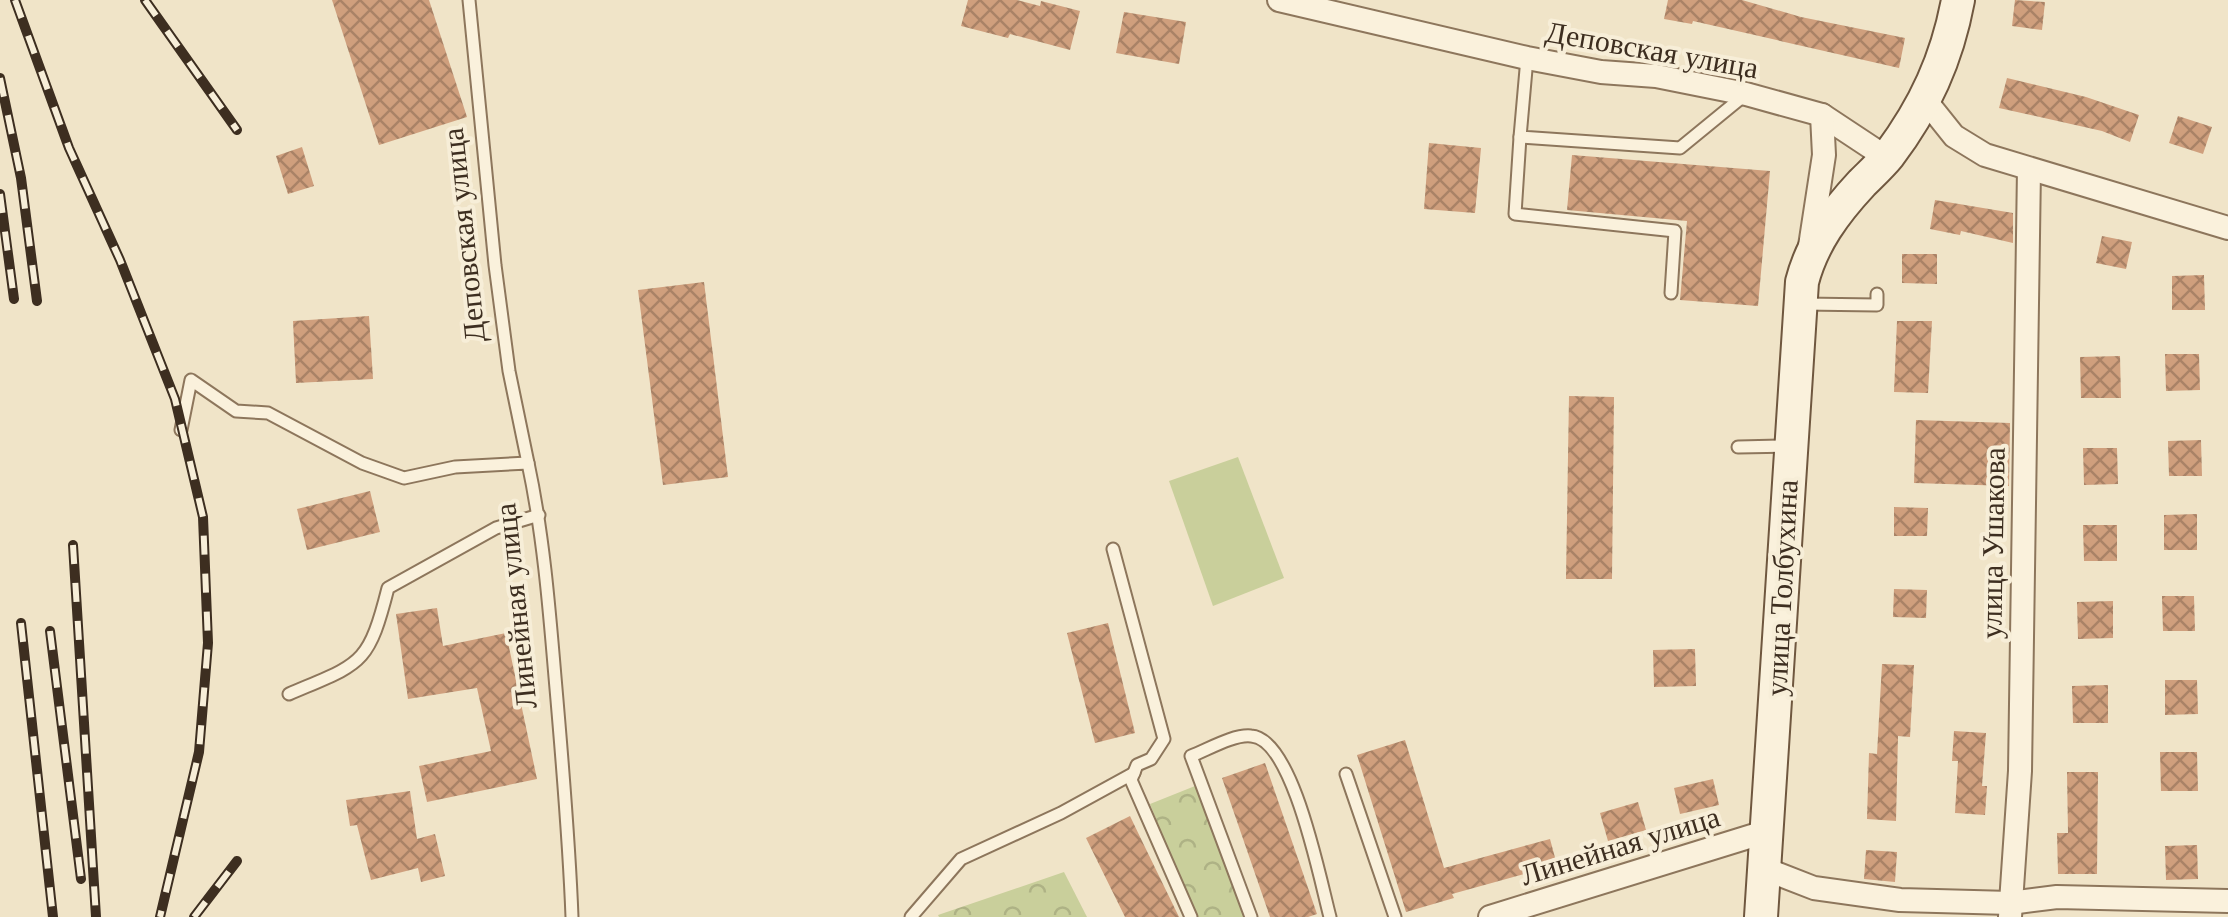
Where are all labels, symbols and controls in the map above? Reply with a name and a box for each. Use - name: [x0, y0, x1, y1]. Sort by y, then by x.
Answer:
- street label: Деповская улица: [1543, 15, 1761, 84]
- street label: Деповская улица: [436, 126, 491, 344]
- street label: улица Ушакова: [1974, 447, 2011, 639]
- street label: улица Толбухина: [1759, 479, 1804, 697]
- street label: Линейная улица: [488, 502, 543, 711]
- street label: Линейная улица: [1516, 800, 1723, 891]

